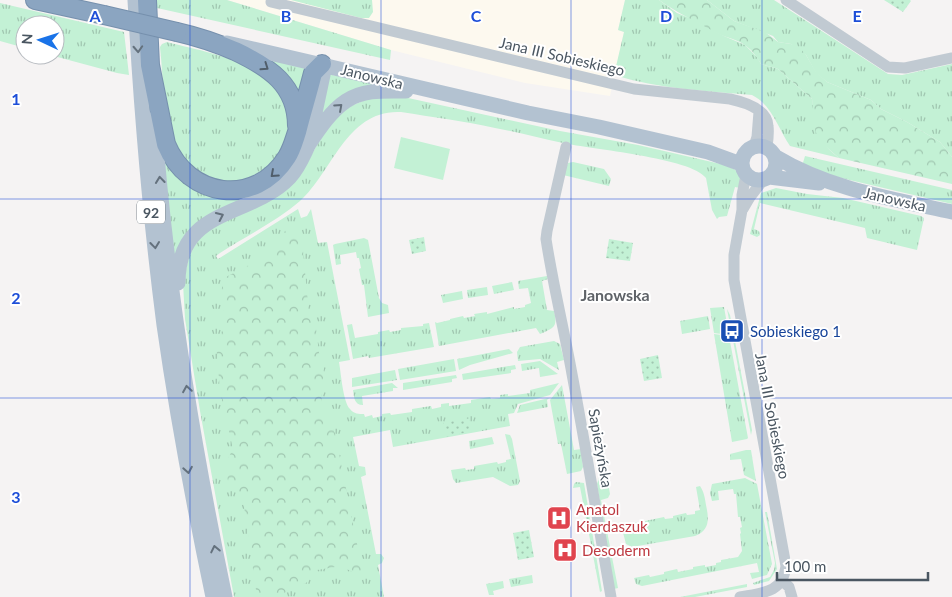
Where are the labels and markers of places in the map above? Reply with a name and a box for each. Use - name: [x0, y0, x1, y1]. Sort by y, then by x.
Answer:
- bus stop icon: Sobieskiego 1: [719, 318, 745, 344]
- place label: Sobieskiego 1: [750, 322, 841, 340]
- place label: Anatol Kierdaszuk: [576, 500, 648, 535]
- hospital icon: Anatol Kierdaszuk: [546, 505, 572, 531]
- hospital icon: Desoderm: [552, 537, 578, 563]
- place label: Desoderm: [582, 541, 650, 559]

